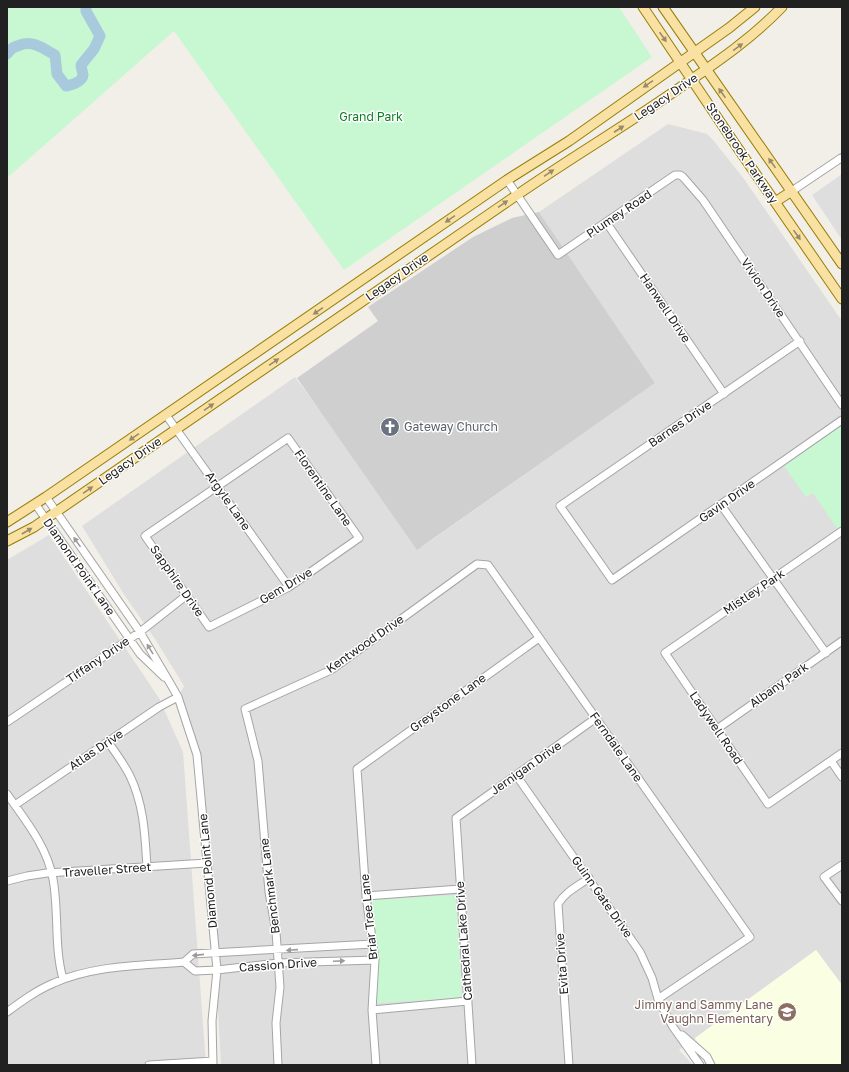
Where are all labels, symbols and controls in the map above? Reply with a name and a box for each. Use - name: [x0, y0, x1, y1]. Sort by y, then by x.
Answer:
- one-way arrow: [659, 32, 667, 42]
- one-way arrow: [733, 43, 744, 51]
- street label: Legacy Drive: [631, 70, 700, 123]
- one-way arrow: [643, 80, 654, 88]
- one-way arrow: [718, 87, 726, 98]
- street label: Stonebrook Parkway: [703, 99, 782, 206]
- park label: Grand Park: [339, 109, 403, 124]
- one-way arrow: [614, 125, 624, 133]
- one-way arrow: [768, 158, 776, 169]
- one-way arrow: [544, 169, 554, 177]
- street label: Plumey Road: [583, 186, 654, 241]
- one-way arrow: [498, 200, 508, 208]
- one-way arrow: [445, 215, 456, 223]
- one-way arrow: [793, 229, 801, 240]
- street label: Legacy Drive: [362, 249, 431, 304]
- street label: Vivion Drive: [738, 255, 789, 320]
- street label: Hanwell Drive: [637, 270, 694, 345]
- one-way arrow: [313, 307, 324, 315]
- one-way arrow: [269, 358, 280, 366]
- street label: Barnes Drive: [645, 397, 714, 450]
- one-way arrow: [203, 403, 214, 411]
- church icon: Gateway Church: [379, 416, 401, 438]
- place label: Gateway Church: [404, 419, 498, 434]
- street label: Legacy Drive: [95, 433, 164, 488]
- one-way arrow: [129, 433, 139, 441]
- street label: Florentine Lane: [291, 446, 355, 529]
- street label: Argyle Lane: [203, 468, 254, 533]
- street label: Gavin Drive: [696, 476, 758, 525]
- one-way arrow: [83, 486, 94, 494]
- street label: Diamond Point Lane: [40, 515, 119, 618]
- one-way arrow: [21, 527, 33, 534]
- one-way arrow: [73, 537, 81, 547]
- street label: Sapphire Drive: [147, 542, 208, 619]
- street label: Gem Drive: [257, 564, 315, 607]
- street label: Mistley Park: [720, 565, 787, 618]
- street label: Kentwood Drive: [323, 611, 406, 676]
- street label: Tiffany Drive: [63, 633, 132, 686]
- one-way arrow: [146, 643, 153, 655]
- street label: Albany Park: [746, 659, 811, 710]
- street label: Greystone Lane: [407, 670, 489, 735]
- street label: Ladywell Road: [687, 688, 746, 767]
- street label: Ferndale Lane: [587, 709, 646, 785]
- street label: Atlas Drive: [66, 726, 126, 773]
- street label: Jernigan Drive: [487, 738, 564, 798]
- street label: Diamond Point Lane: [195, 813, 220, 929]
- street label: Benchmark Lane: [256, 837, 283, 935]
- street label: Guinn Gate Drive: [569, 853, 636, 940]
- street label: Traveller Street: [62, 859, 152, 880]
- street label: Briar Tree Lane: [357, 873, 380, 961]
- street label: Cathedral Lake Drive: [452, 881, 475, 1001]
- street label: Evita Drive: [552, 933, 571, 995]
- one-way arrow: [286, 946, 298, 953]
- one-way arrow: [192, 951, 204, 958]
- street label: Cassion Drive: [238, 954, 318, 975]
- one-way arrow: [333, 958, 346, 964]
- place label: Jimmy and Sammy Lane Vaughn Elementary: [635, 997, 773, 1026]
- school or university icon: Jimmy and Sammy Lane Vaughn Elementary: [776, 1001, 798, 1023]

